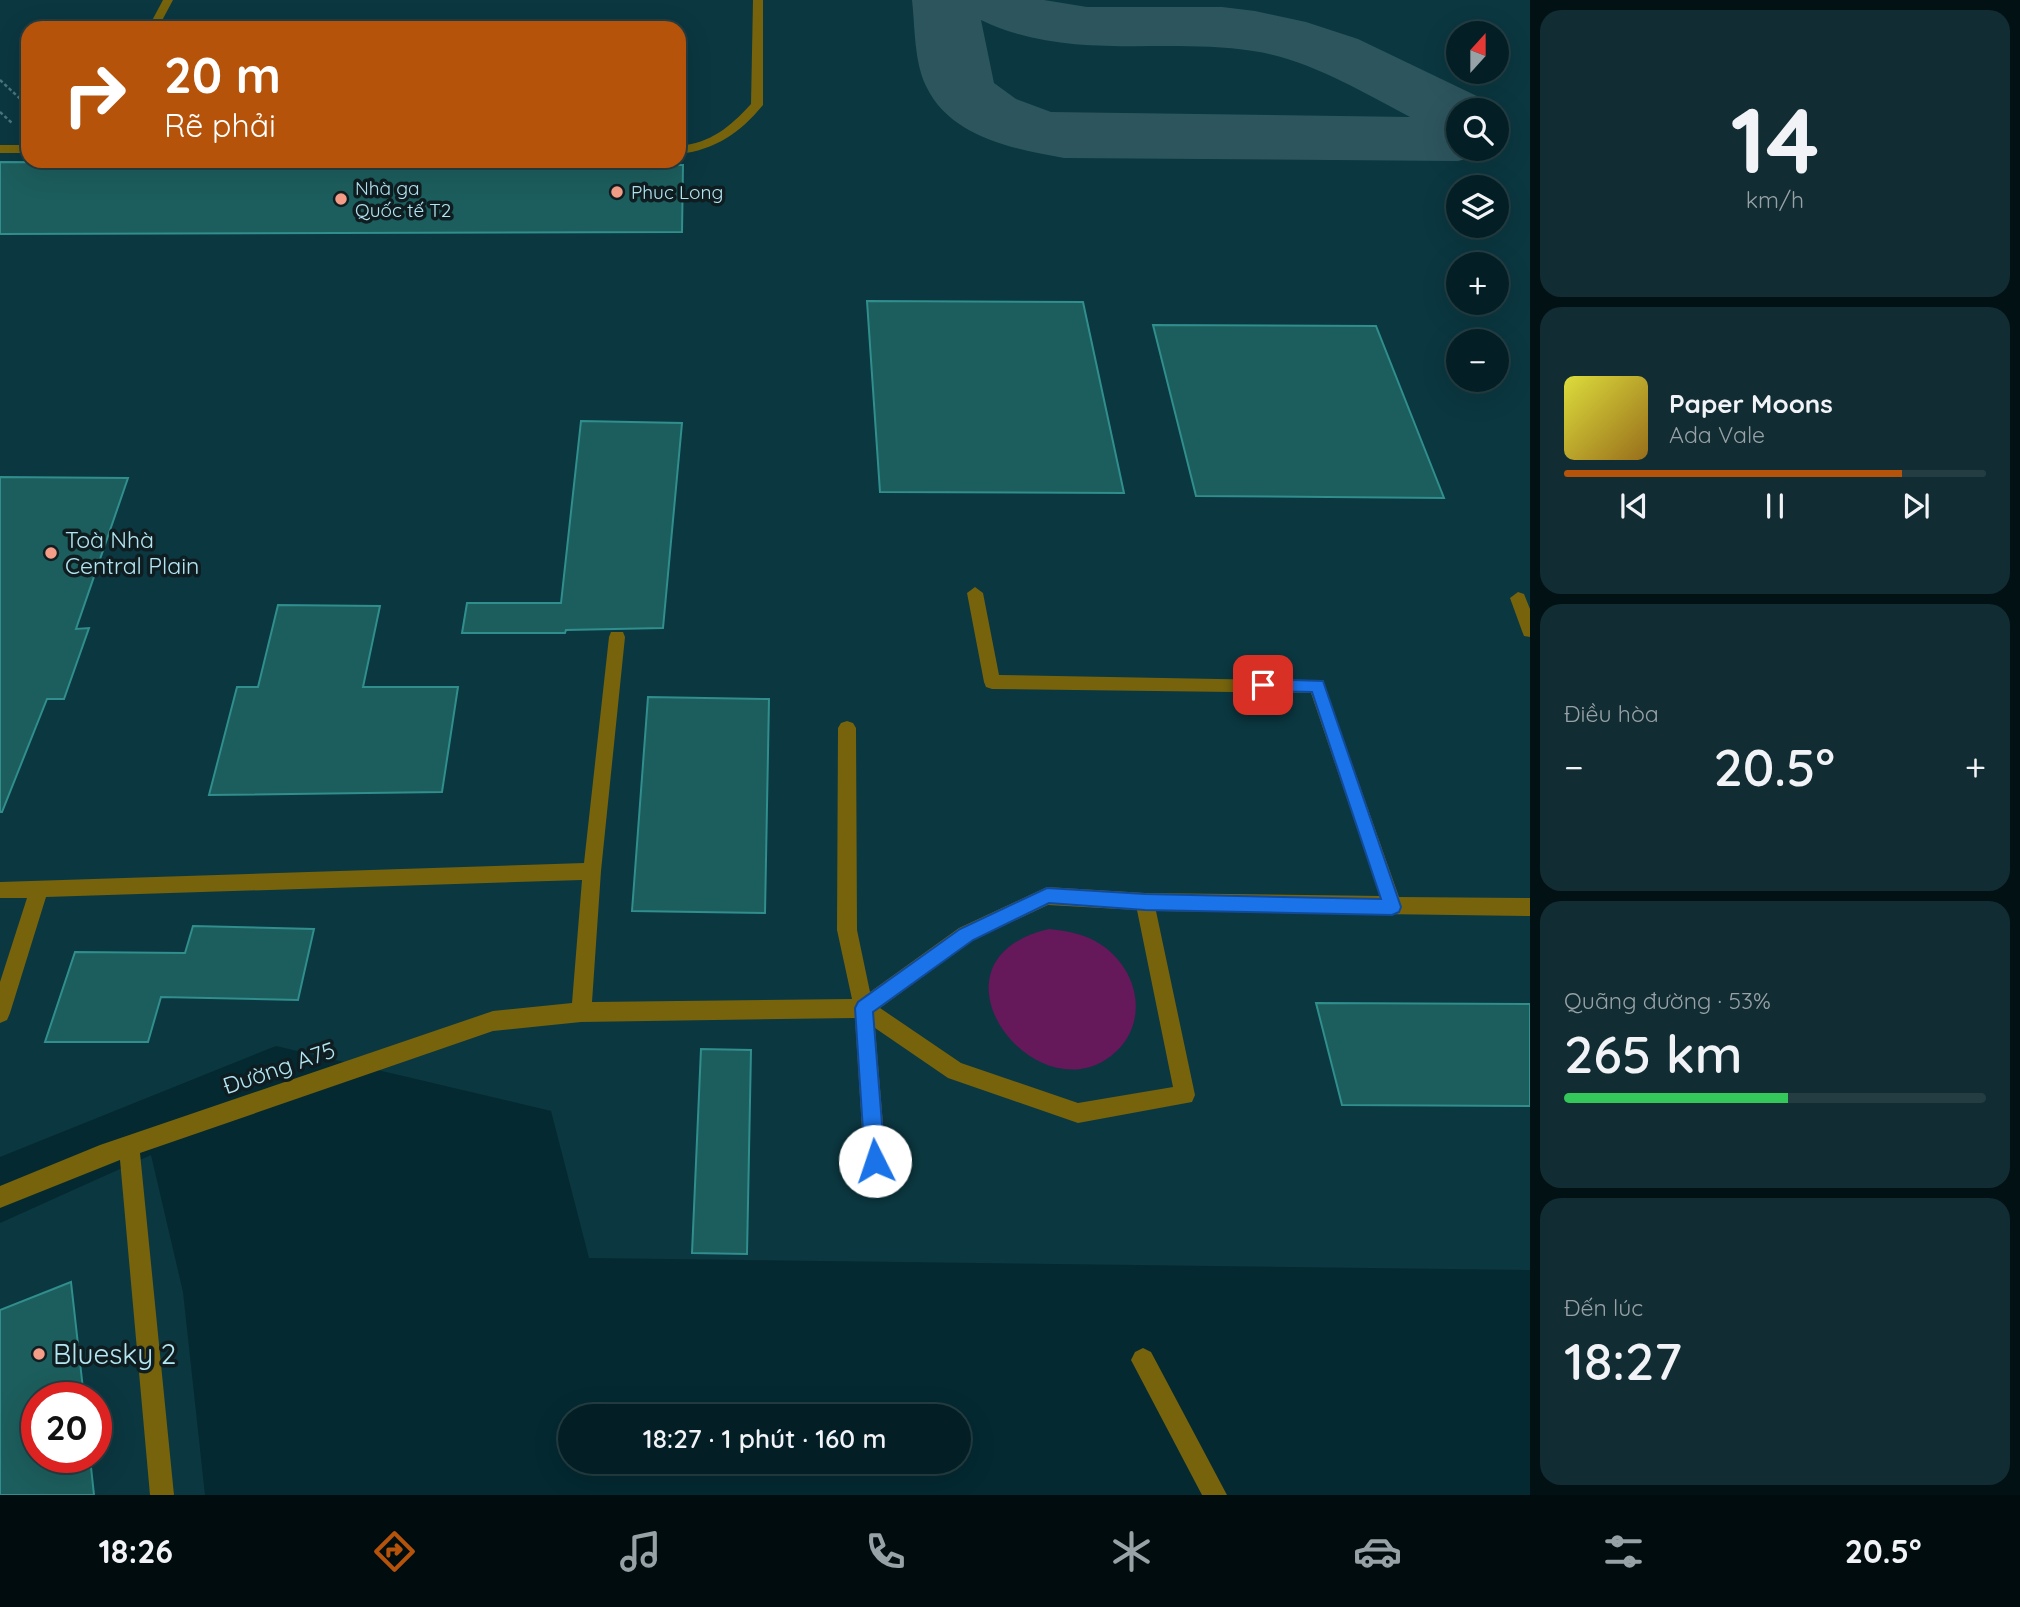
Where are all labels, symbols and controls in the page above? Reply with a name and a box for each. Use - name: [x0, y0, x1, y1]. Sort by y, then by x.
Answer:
- north arrow: [1446, 21, 1508, 84]
- map controls: [1446, 21, 1509, 392]
- text: 20 m: [164, 44, 281, 105]
- icon: right: [49, 49, 140, 140]
- text: 14: [1731, 82, 1819, 196]
- button: search: [1446, 98, 1509, 161]
- text: Rẽ phải: [164, 105, 276, 145]
- button: layers: [1446, 175, 1509, 238]
- place label: Nhà ga Quốc tế T2: [355, 176, 451, 222]
- place label: Phuc Long: [631, 180, 723, 204]
- marker: Phuc Long: [609, 184, 625, 200]
- text: km/h: [1746, 185, 1804, 214]
- marker: Nhà ga Quốc tế T2: [333, 191, 349, 207]
- button: +: [1446, 252, 1509, 315]
- button: −: [1446, 329, 1509, 392]
- text: Paper Moons: [1669, 387, 1833, 420]
- text: Ada Vale: [1669, 420, 1765, 449]
- icon: previous: [1615, 487, 1653, 525]
- icon: pause: [1756, 487, 1794, 525]
- icon: next: [1897, 487, 1935, 525]
- place label: Toà Nhà Central Plain: [65, 525, 199, 580]
- marker: Toà Nhà Central Plain: [43, 545, 59, 561]
- pin: [1233, 655, 1293, 715]
- icon: arrive: [1244, 666, 1282, 704]
- text: Điều hòa: [1564, 699, 1659, 728]
- text: 20.5°: [1713, 734, 1835, 799]
- text: −: [1564, 743, 1584, 791]
- text: +: [1965, 743, 1986, 791]
- text: Quãng đường · 53%: [1564, 986, 1771, 1015]
- text: 265 km: [1564, 1021, 1743, 1086]
- street label: Đường A75: [219, 1035, 339, 1100]
- position arrow: [838, 1124, 912, 1198]
- text: Đến lúc: [1564, 1293, 1643, 1322]
- text: 18:27: [1564, 1328, 1682, 1393]
- place label: Bluesky 2: [53, 1336, 176, 1371]
- marker: Bluesky 2: [31, 1346, 47, 1362]
- speed limit sign: 20: [21, 1382, 112, 1473]
- text: 18:27 · 1 phút · 160 m: [643, 1422, 886, 1455]
- icon: directions: [370, 1527, 419, 1576]
- icon: music: [616, 1527, 665, 1576]
- icon: phone: [861, 1527, 910, 1576]
- icon: climate: [1107, 1527, 1156, 1576]
- icon: car: [1353, 1527, 1402, 1576]
- icon: filters: [1599, 1527, 1648, 1576]
- text: 18:26: [98, 1531, 173, 1571]
- text: 20.5°: [1845, 1531, 1922, 1571]

